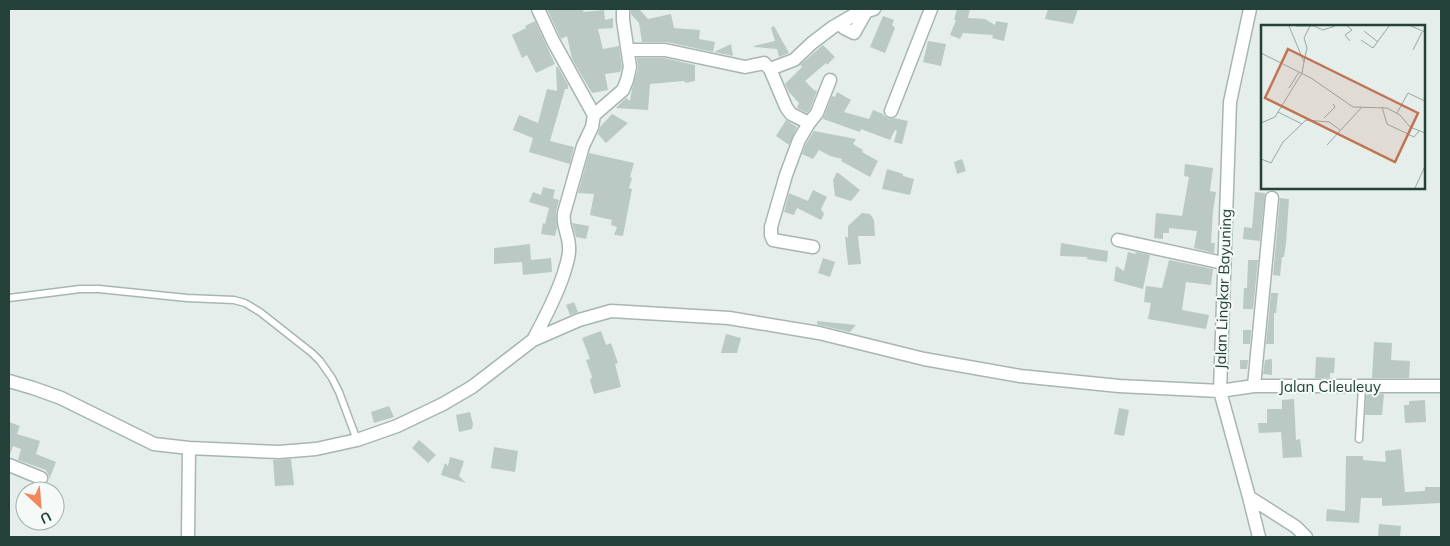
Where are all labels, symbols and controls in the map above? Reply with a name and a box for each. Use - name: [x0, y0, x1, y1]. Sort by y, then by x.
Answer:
- inset map: [1261, 25, 1425, 189]
- street label: Jalan Lingkar Bayuning: [1211, 208, 1235, 370]
- street label: Jalan Cileuleuy: [1279, 377, 1381, 396]
- north arrow: [15, 481, 65, 531]
- text: U: [37, 507, 54, 528]

